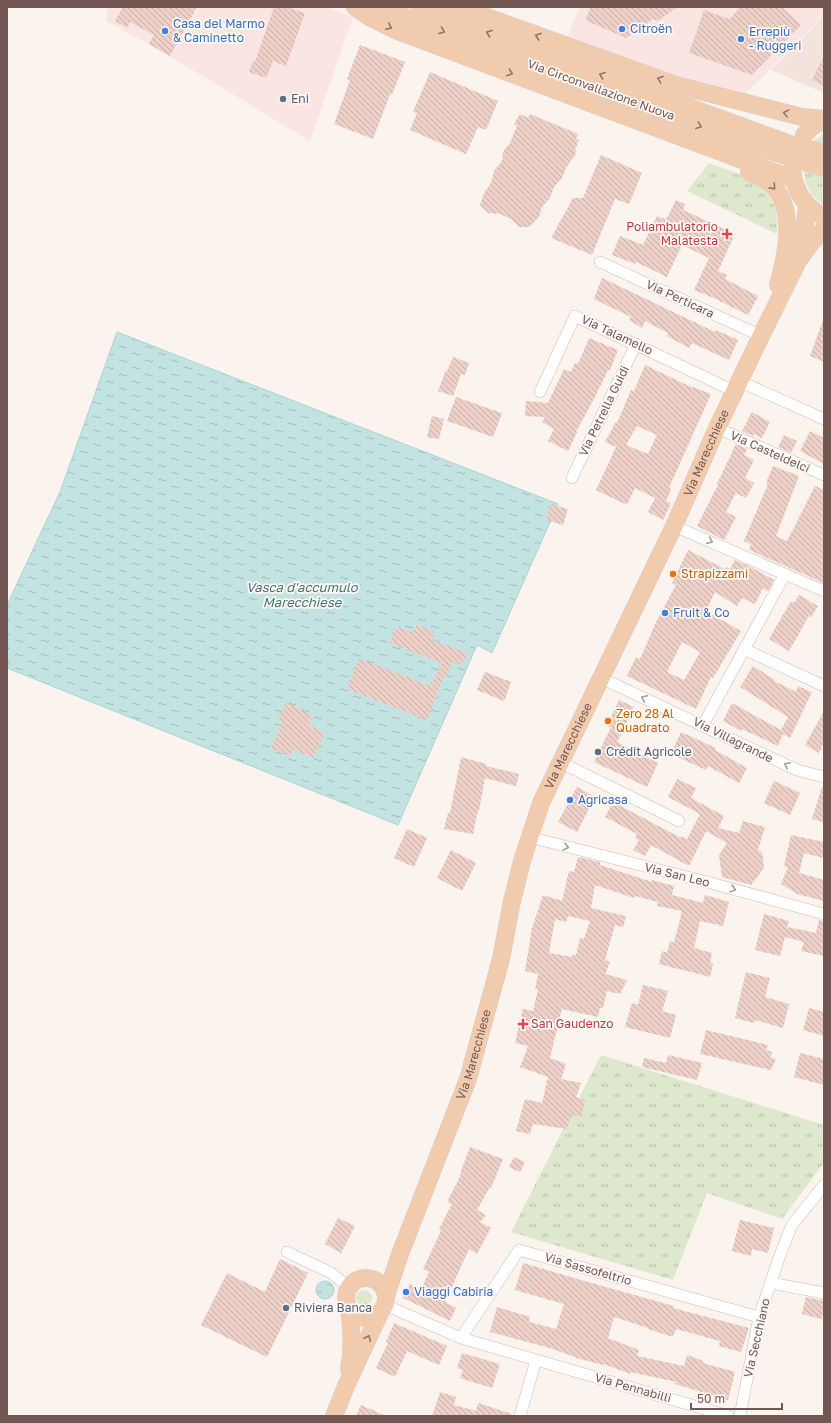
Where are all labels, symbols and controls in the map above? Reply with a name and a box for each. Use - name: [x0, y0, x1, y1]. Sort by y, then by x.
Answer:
- place label: Casa del Marmo & Caminetto: [173, 16, 265, 45]
- place label: Citroën: [630, 21, 672, 36]
- one-way arrow: [384, 22, 392, 30]
- marker: Citroën: [617, 24, 627, 34]
- place label: Errepiù - Ruggeri: [749, 24, 801, 53]
- marker: Casa del Marmo & Caminetto: [160, 26, 170, 36]
- one-way arrow: [439, 26, 446, 34]
- one-way arrow: [485, 29, 492, 38]
- one-way arrow: [534, 32, 541, 40]
- marker: Errepiù - Ruggeri: [736, 34, 746, 44]
- street label: Via Circonvallazione Nuova: [525, 56, 677, 123]
- one-way arrow: [507, 68, 514, 76]
- one-way arrow: [599, 72, 606, 80]
- one-way arrow: [657, 76, 664, 84]
- place label: Eni: [291, 91, 309, 106]
- marker: Eni: [278, 94, 288, 104]
- one-way arrow: [782, 109, 789, 118]
- one-way arrow: [695, 122, 702, 130]
- one-way arrow: [768, 182, 776, 190]
- place label: Poliambulatorio Malatesta: [626, 219, 718, 248]
- marker: Poliambulatorio Malatesta: [721, 228, 733, 240]
- street label: Via Perticara: [644, 276, 717, 321]
- street label: Via Talamello: [579, 311, 655, 358]
- street label: Via Petrella Guidi: [575, 363, 632, 459]
- street label: Via Marecchiese: [680, 407, 732, 499]
- street label: Via Casteldelci: [728, 427, 812, 476]
- one-way arrow: [707, 537, 714, 545]
- place label: Strapizzami: [681, 566, 748, 581]
- marker: Strapizzami: [668, 569, 678, 579]
- water label: Vasca d'accumulo Marecchiese: [246, 579, 359, 610]
- place label: Fruit & Co: [673, 605, 730, 620]
- marker: Fruit & Co: [660, 608, 670, 618]
- one-way arrow: [641, 695, 648, 703]
- street label: Via Marecchiese: [541, 700, 595, 791]
- place label: Zero 28 Al Quadrato: [616, 706, 674, 735]
- street label: Via Villagrande: [691, 714, 776, 765]
- marker: Zero 28 Al Quadrato: [603, 716, 613, 726]
- place label: Crédit Agricole: [606, 744, 692, 759]
- marker: Crédit Agricole: [593, 747, 603, 757]
- one-way arrow: [784, 762, 791, 770]
- place label: Agricasa: [578, 792, 628, 807]
- marker: Agricasa: [565, 795, 575, 805]
- one-way arrow: [563, 842, 570, 850]
- street label: Via San Leo: [643, 859, 711, 890]
- one-way arrow: [729, 884, 736, 893]
- street label: Via Marecchiese: [453, 1008, 494, 1102]
- place label: San Gaudenzo: [531, 1016, 613, 1031]
- marker: San Gaudenzo: [518, 1019, 528, 1029]
- street label: Via Sassofeltrio: [543, 1249, 633, 1288]
- place label: Viaggi Cabiria: [414, 1284, 493, 1299]
- marker: Viaggi Cabiria: [401, 1287, 411, 1297]
- street label: Via Secchiano: [740, 1297, 773, 1379]
- place label: Riviera Banca: [294, 1300, 372, 1315]
- marker: Riviera Banca: [281, 1303, 291, 1313]
- one-way arrow: [363, 1335, 371, 1343]
- street label: Via Pennabilli: [593, 1369, 673, 1406]
- scale bar: [691, 1385, 782, 1411]
- text: 50 m: [697, 1391, 725, 1406]

